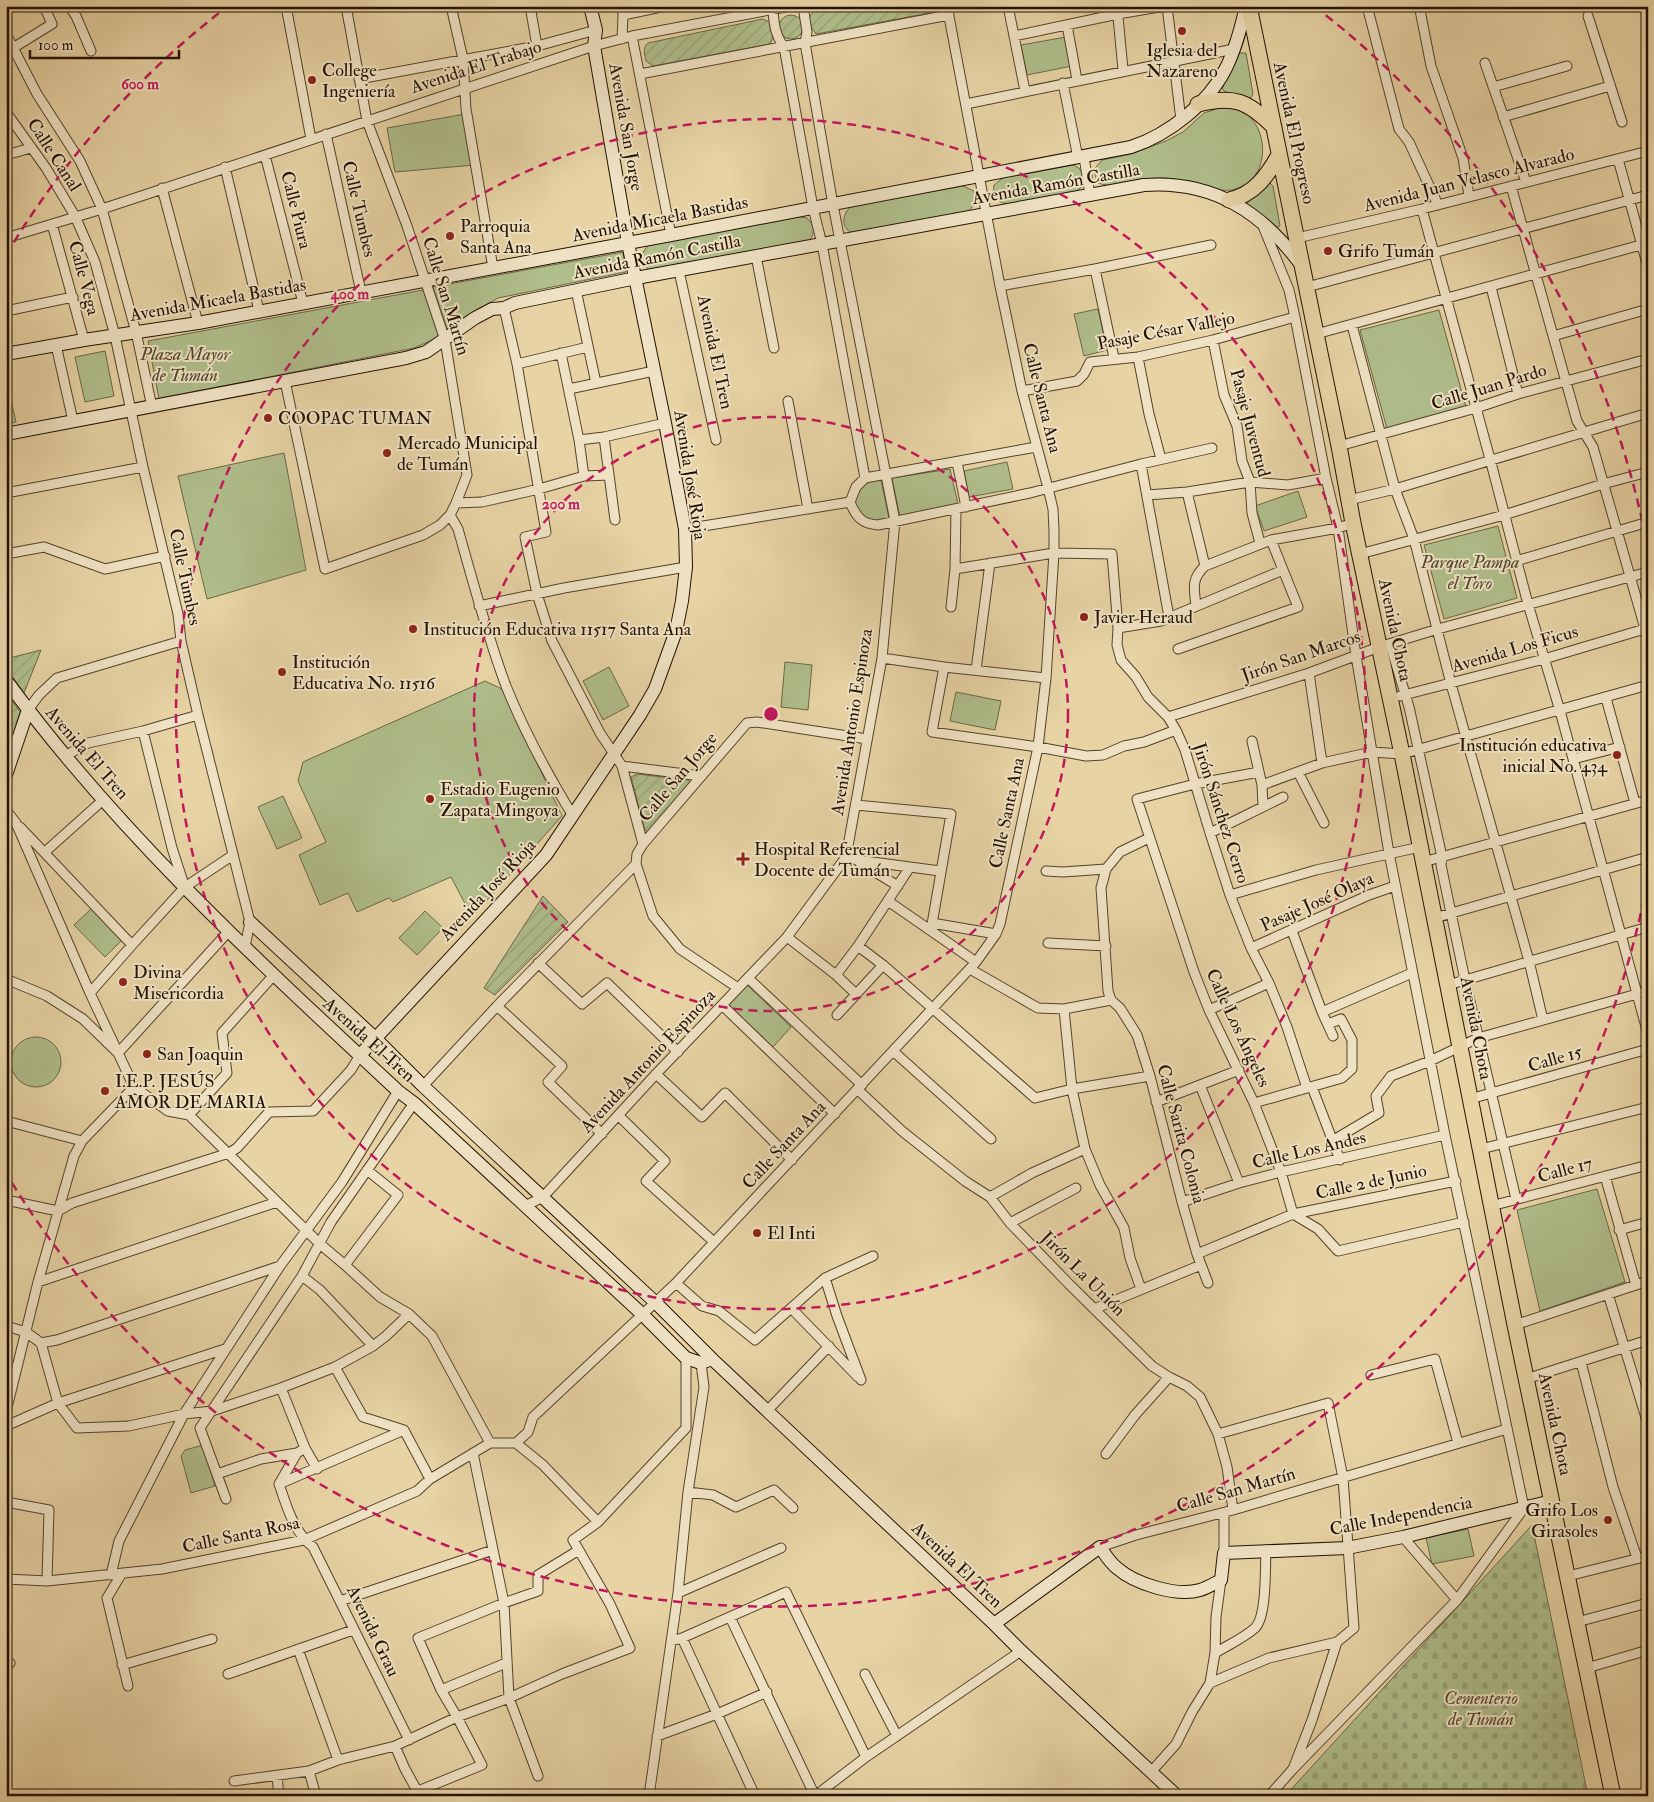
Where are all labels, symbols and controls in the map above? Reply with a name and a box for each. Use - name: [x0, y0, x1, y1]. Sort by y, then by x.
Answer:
- marker: Iglesia del Nazareno: [1176, 25, 1188, 37]
- scale bar: [30, 28, 179, 60]
- street label: Avenida El Trabajo: [407, 35, 545, 99]
- text: 100 m: [38, 36, 74, 55]
- place label: Iglesia del Nazareno: [1146, 39, 1218, 83]
- place label: College Ingeniería: [322, 59, 396, 103]
- street label: Avenida El Progreso: [1267, 59, 1320, 207]
- street label: Avenida San Jorge: [603, 60, 649, 193]
- marker: College Ingeniería: [306, 74, 318, 86]
- text: 600 m: [121, 75, 159, 94]
- street label: Calle Canal: [22, 114, 86, 196]
- street label: Avenida Juan Velasco Alvarado: [1360, 143, 1577, 218]
- street label: Avenida Ramón Castilla: [969, 158, 1142, 210]
- street label: Calle Tumbes: [337, 159, 381, 259]
- street label: Calle Piura: [275, 169, 317, 252]
- street label: Avenida Micaela Bastidas: [569, 191, 750, 248]
- place label: Parroquia Santa Ana: [460, 215, 532, 259]
- street label: Avenida Ramón Castilla: [570, 229, 743, 285]
- marker: Parroquia Santa Ana: [444, 230, 456, 242]
- street label: Calle San Martín: [417, 234, 475, 358]
- street label: Calle Vega: [63, 238, 105, 318]
- place label: Grifo Tumán: [1338, 240, 1434, 263]
- marker: Grifo Tumán: [1322, 245, 1334, 257]
- street label: Avenida Micaela Bastidas: [127, 273, 308, 327]
- text: 400 m: [330, 285, 369, 304]
- street label: Avenida El Tren: [691, 292, 738, 411]
- street label: Pasaje César Vallejo: [1095, 306, 1237, 356]
- street label: Calle Santa Ana: [1017, 341, 1067, 456]
- park label: Plaza Mayor de Tumán: [139, 343, 231, 387]
- street label: Calle Juan Pardo: [1429, 358, 1550, 415]
- street label: Pasaje Juventud: [1225, 366, 1276, 480]
- place label: COOPAC TUMAN: [278, 407, 432, 430]
- street label: Avenida José Rioja: [668, 407, 712, 542]
- marker: COOPAC TUMAN: [262, 412, 274, 424]
- place label: Mercado Municipal de Tumán: [397, 432, 538, 476]
- marker: Mercado Municipal de Tumán: [381, 447, 393, 459]
- text: 200 m: [542, 495, 580, 514]
- street label: Calle Tumbes: [164, 527, 206, 627]
- park label: Parque Pampa el Toro: [1420, 551, 1519, 595]
- street label: Avenida Chota: [1373, 575, 1417, 684]
- place label: Javier Heraud: [1093, 606, 1193, 629]
- marker: Javier Heraud: [1078, 611, 1090, 623]
- place label: Institución Educativa 11517 Santa Ana: [423, 618, 692, 641]
- street label: Avenida Los Ficus: [1448, 620, 1581, 678]
- marker: Institución Educativa 11517 Santa Ana: [407, 623, 419, 635]
- street label: Jirón San Marcos: [1238, 625, 1363, 687]
- street label: Avenida Antonio Espinoza: [826, 626, 878, 818]
- place label: Institución Educativa No. 11516: [292, 651, 436, 695]
- marker: Institución Educativa No. 11516: [276, 666, 288, 678]
- street label: Avenida El Tren: [39, 701, 134, 804]
- centre of rings: [762, 705, 780, 723]
- street label: Calle San Jorge: [634, 727, 722, 827]
- place label: Institución educativa inicial No. 434: [1459, 734, 1608, 778]
- street label: Jirón Sánchez Cerro: [1187, 739, 1255, 886]
- marker: Institución educativa inicial No. 434: [1611, 749, 1623, 761]
- street label: Calle Santa Ana: [984, 755, 1030, 871]
- place label: Estadio Eugenio Zapata Mingoya: [440, 778, 560, 822]
- marker: Estadio Eugenio Zapata Mingoya: [424, 793, 436, 805]
- street label: Avenida José Rioja: [434, 834, 542, 947]
- place label: Hospital Referencial Docente de Tumán: [754, 838, 900, 882]
- marker: Hospital Referencial Docente de Tumán: [736, 852, 750, 866]
- street label: Pasaje José Olaya: [1257, 867, 1378, 937]
- place label: Divina Misericordia: [133, 961, 224, 1005]
- street label: Calle Los Ángeles: [1201, 965, 1275, 1091]
- street label: Avenida Chota: [1455, 973, 1497, 1082]
- marker: Divina Misericordia: [117, 976, 129, 988]
- street label: Avenida Antonio Espinoza: [575, 984, 721, 1139]
- street label: Avenida El Tren: [317, 992, 420, 1087]
- street label: Calle 15: [1525, 1040, 1585, 1078]
- place label: San Joaquin: [157, 1043, 243, 1066]
- marker: San Joaquin: [141, 1048, 153, 1060]
- street label: Calle Sarita Colonia: [1151, 1062, 1211, 1207]
- place label: I.E.P. JESÚS AMOR DE MARIA: [114, 1070, 267, 1114]
- marker: I.E.P. JESÚS AMOR DE MARIA: [99, 1085, 111, 1097]
- street label: Calle Santa Ana: [737, 1096, 831, 1194]
- street label: Calle Los Andes: [1250, 1126, 1368, 1174]
- street label: Calle 17: [1535, 1152, 1595, 1188]
- street label: Calle 2 de Junio: [1313, 1159, 1429, 1205]
- place label: El Inti: [767, 1222, 816, 1245]
- street label: Jirón La Unión: [1035, 1226, 1130, 1321]
- marker: El Inti: [751, 1227, 763, 1239]
- street label: Avenida Chota: [1533, 1369, 1577, 1478]
- street label: Calle San Martín: [1174, 1462, 1298, 1518]
- street label: Calle Independencia: [1328, 1491, 1475, 1541]
- place label: Grifo Los Girasoles: [1525, 1499, 1598, 1543]
- street label: Calle Santa Rosa: [180, 1511, 302, 1559]
- marker: Grifo Los Girasoles: [1602, 1514, 1614, 1526]
- street label: Avenida El Tren: [906, 1516, 1007, 1613]
- street label: Avenida Grau: [341, 1581, 405, 1680]
- park label: Cementerio de Tumán: [1444, 1687, 1518, 1731]

